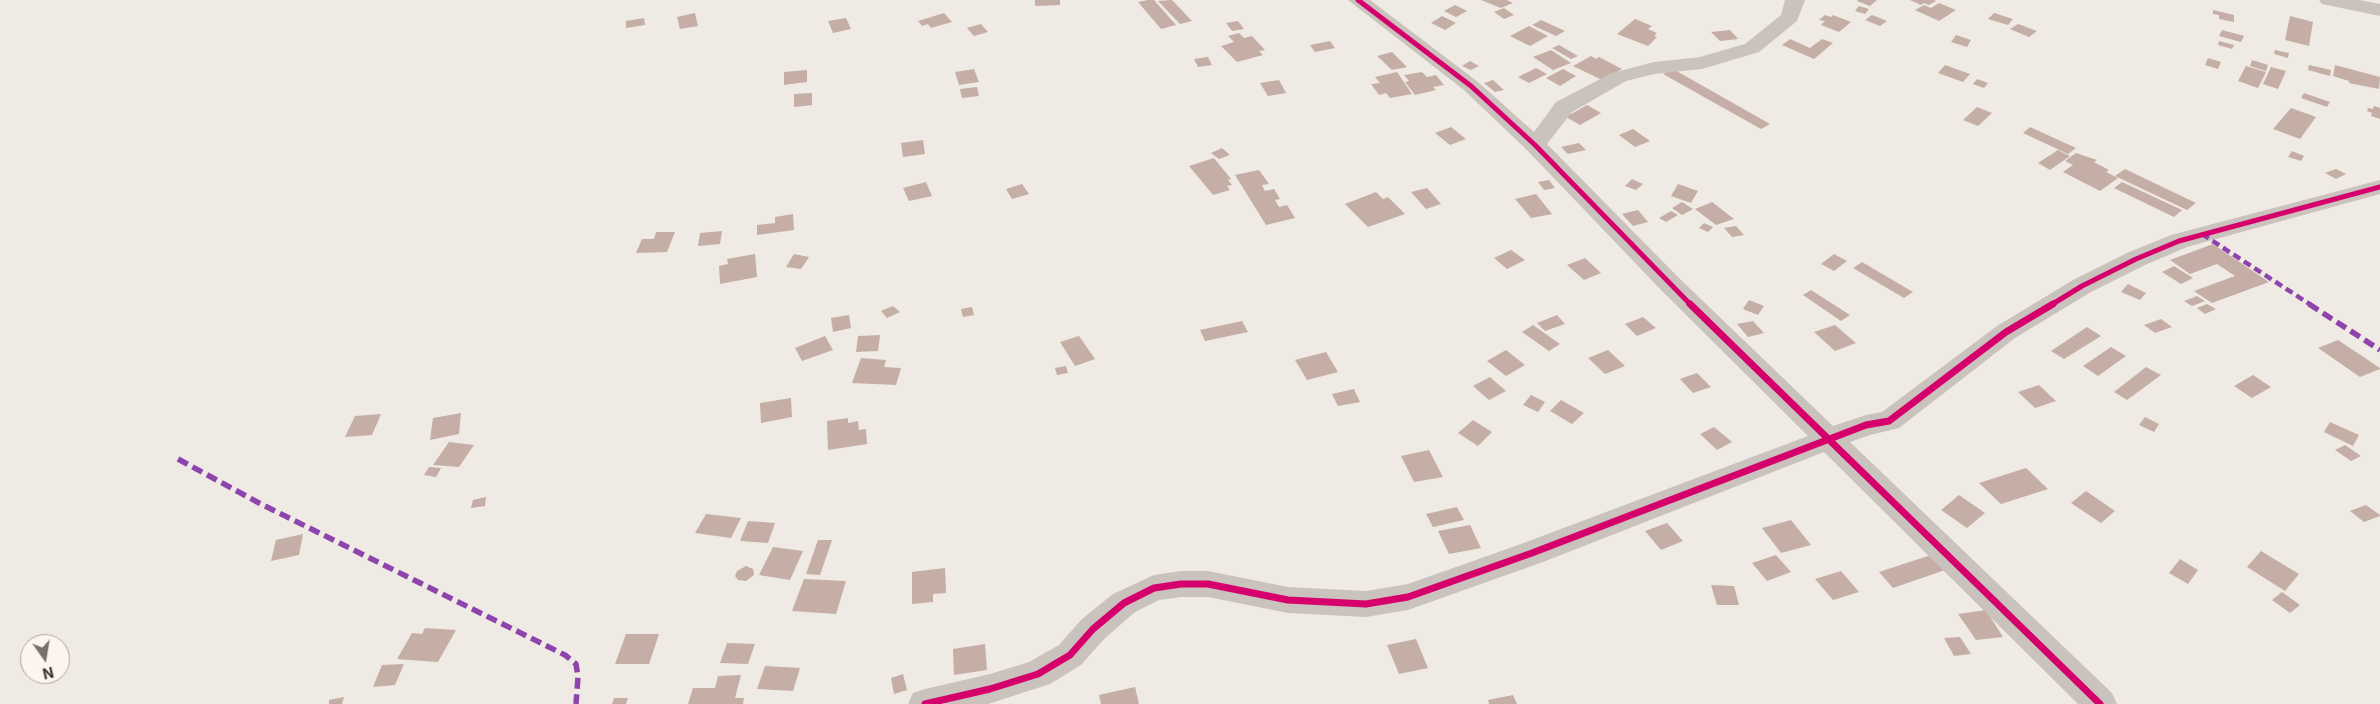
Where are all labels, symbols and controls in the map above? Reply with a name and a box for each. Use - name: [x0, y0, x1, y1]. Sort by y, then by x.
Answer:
- north arrow: [20, 634, 70, 684]
- text: N: [41, 664, 55, 683]

